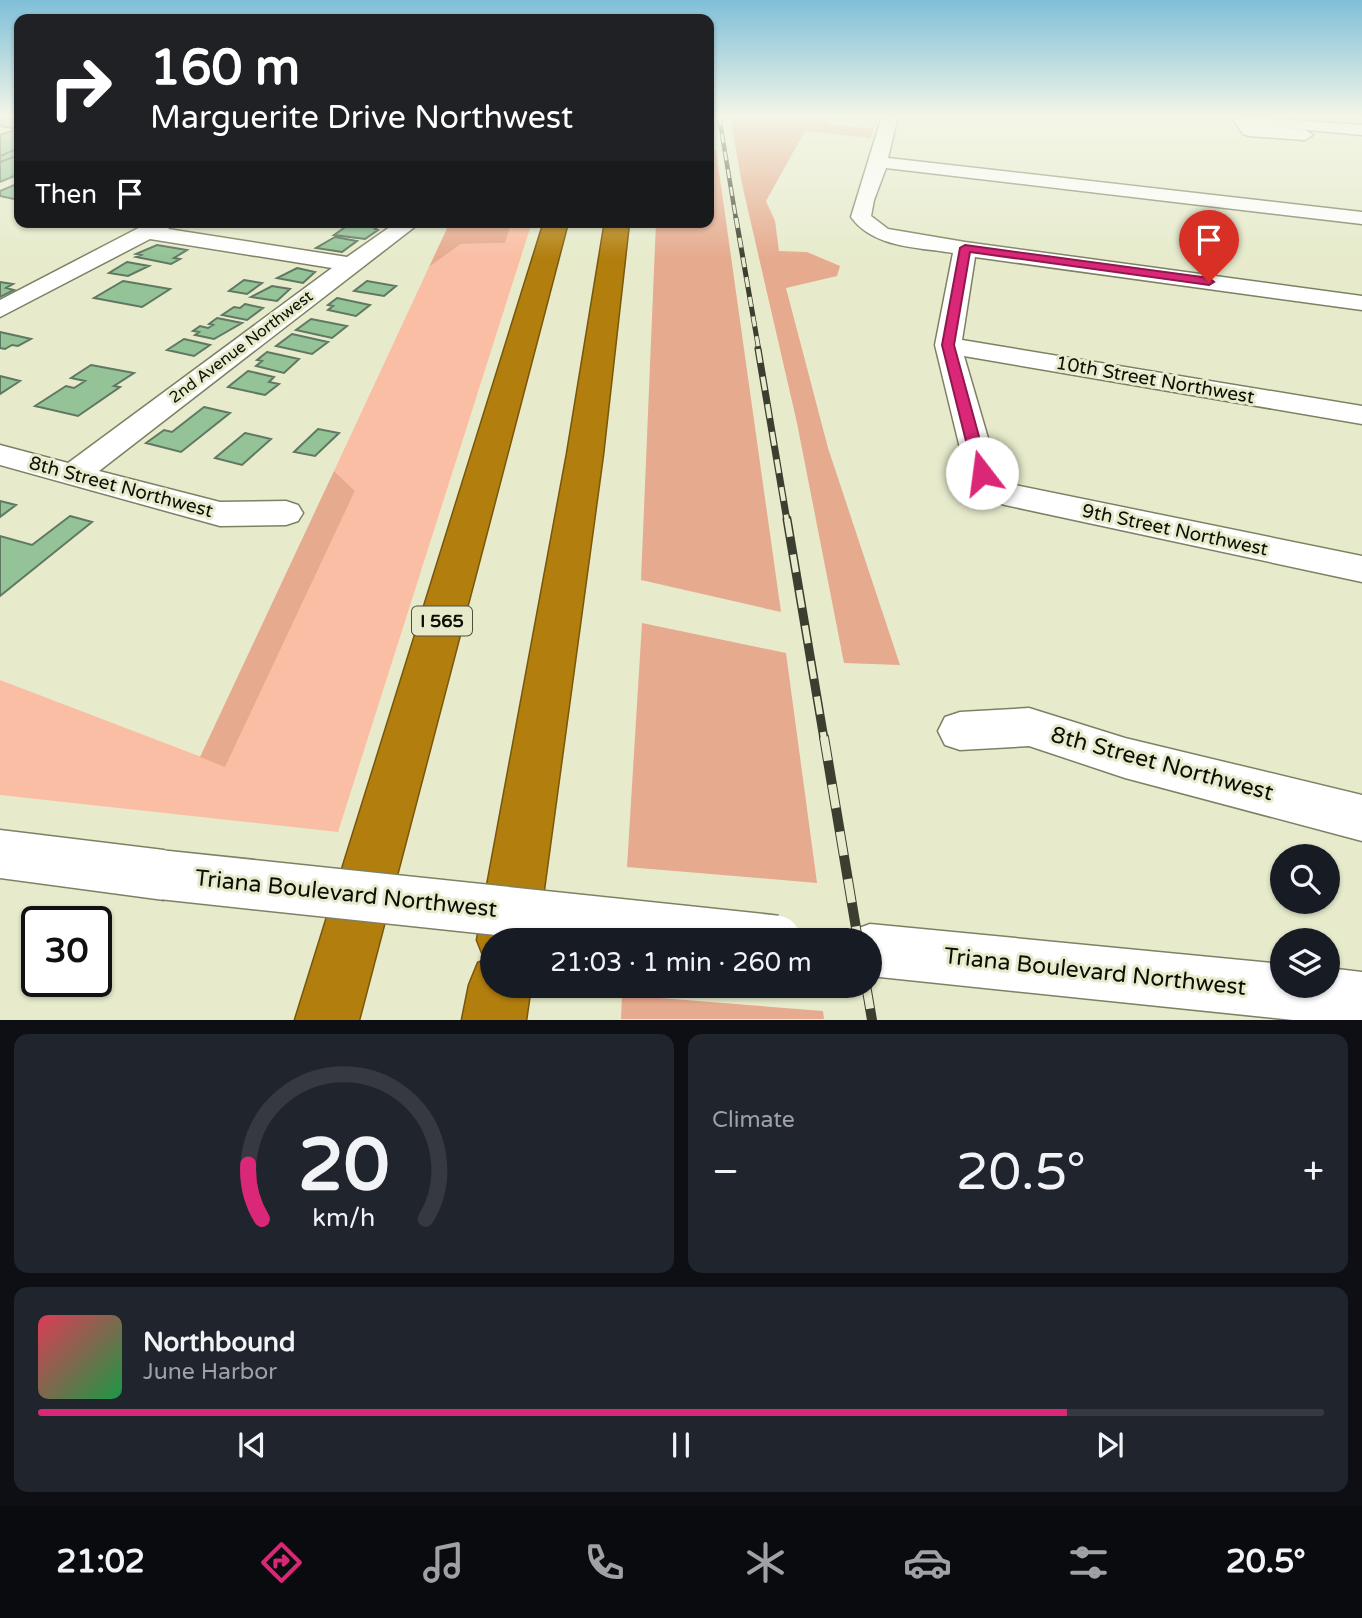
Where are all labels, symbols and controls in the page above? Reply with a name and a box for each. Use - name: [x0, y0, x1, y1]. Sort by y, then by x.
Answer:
- text: 160 m: [150, 39, 300, 98]
- icon: right: [35, 42, 126, 133]
- text: Marguerite Drive Northwest: [150, 99, 573, 137]
- icon: arrive: [111, 175, 149, 213]
- text: Then: [35, 179, 97, 210]
- pin: [1179, 210, 1239, 282]
- icon: arrive: [1190, 221, 1228, 259]
- street label: 2nd Avenue Northwest: [165, 286, 317, 408]
- street label: 10th Street Northwest: [1054, 352, 1256, 408]
- position arrow: [945, 436, 1019, 510]
- street label: 8th Street Northwest: [27, 452, 215, 522]
- street label: 9th Street Northwest: [1080, 500, 1270, 560]
- road number: I 565: [412, 606, 472, 636]
- street label: 8th Street Northwest: [1048, 721, 1277, 807]
- map controls: [1270, 844, 1340, 998]
- button: search: [1270, 844, 1340, 914]
- street label: Triana Boulevard Northwest: [194, 864, 499, 924]
- speed limit sign: 30: [21, 906, 112, 997]
- button: layers: [1270, 928, 1340, 998]
- street label: Triana Boulevard Northwest: [943, 942, 1248, 1002]
- text: 21:03 · 1 min · 260 m: [550, 947, 812, 978]
- text: Climate: [712, 1106, 795, 1134]
- text: 20: [298, 1123, 390, 1211]
- text: 20.5°: [956, 1141, 1086, 1204]
- text: −: [712, 1149, 739, 1195]
- text: +: [1303, 1149, 1324, 1195]
- text: km/h: [313, 1203, 375, 1233]
- text: Northbound: [143, 1327, 295, 1358]
- text: June Harbor: [143, 1358, 277, 1386]
- icon: previous: [233, 1426, 271, 1464]
- icon: pause: [662, 1426, 700, 1464]
- icon: next: [1091, 1426, 1129, 1464]
- icon: directions: [257, 1538, 306, 1587]
- icon: music: [419, 1538, 468, 1587]
- icon: phone: [580, 1538, 629, 1587]
- icon: climate: [741, 1538, 790, 1587]
- icon: car: [903, 1538, 952, 1587]
- icon: filters: [1064, 1538, 1113, 1587]
- text: 21:02: [56, 1543, 145, 1581]
- text: 20.5°: [1226, 1543, 1306, 1581]

